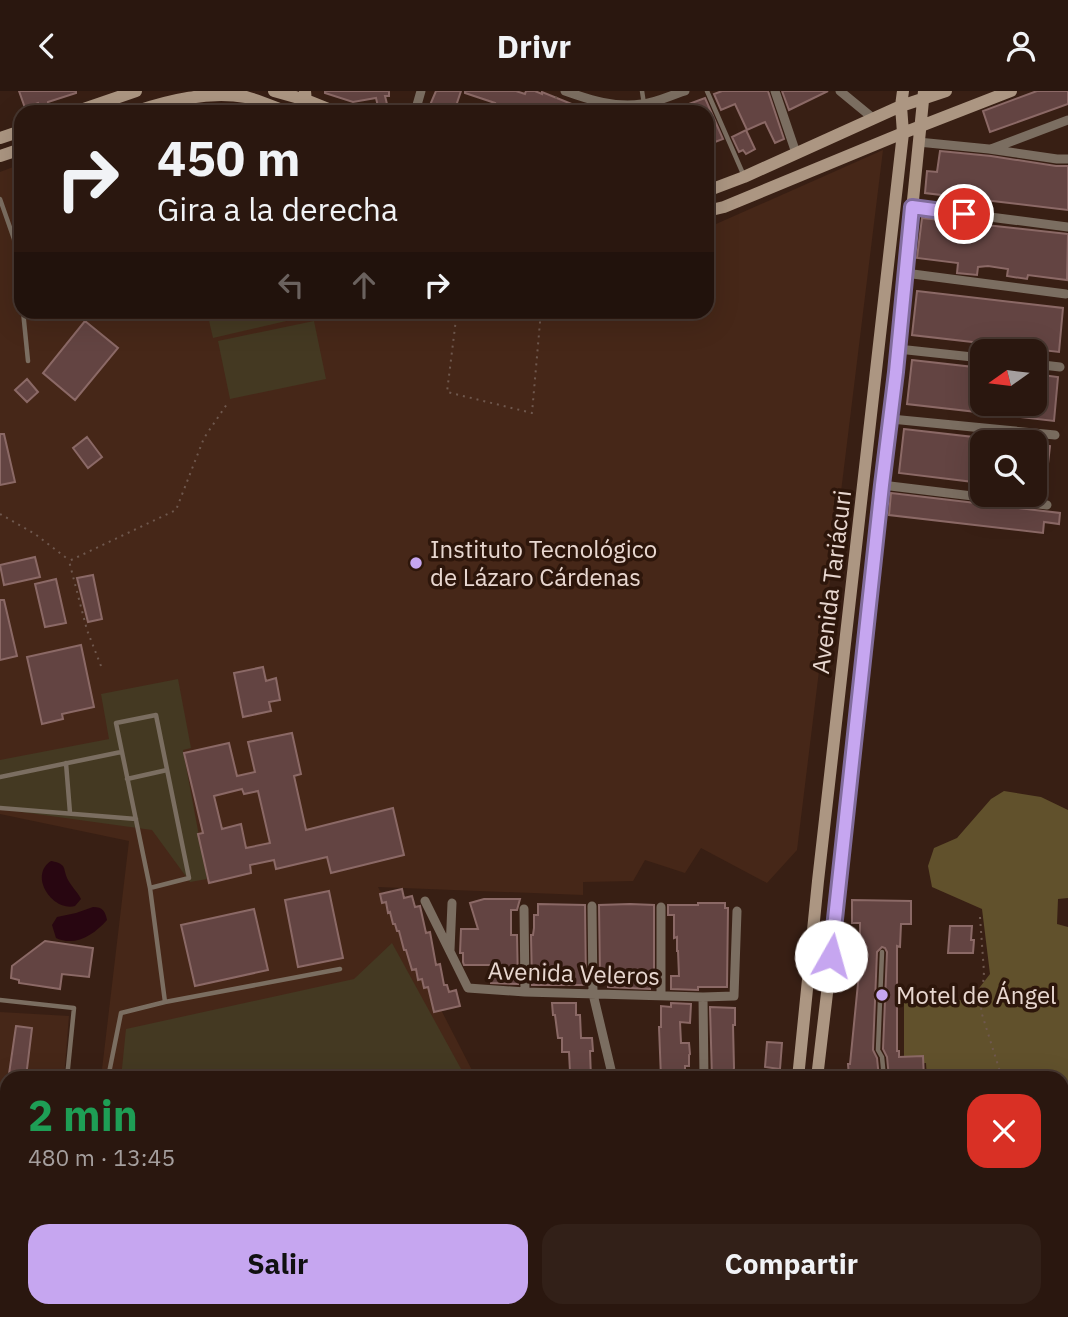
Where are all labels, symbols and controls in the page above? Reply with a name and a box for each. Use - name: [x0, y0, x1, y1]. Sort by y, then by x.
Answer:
- text: Drivr: [497, 25, 571, 67]
- icon: back: [28, 27, 66, 65]
- icon: person: [1002, 27, 1040, 65]
- text: 450 m: [157, 126, 301, 189]
- icon: right: [42, 133, 133, 224]
- pin: [934, 184, 994, 244]
- text: Gira a la derecha: [157, 188, 398, 230]
- icon: arrive: [945, 195, 983, 233]
- icon: left: [272, 266, 310, 304]
- icon: ahead: [345, 266, 383, 304]
- icon: right: [418, 266, 456, 304]
- north arrow: [970, 339, 1046, 417]
- map controls: [970, 339, 1047, 507]
- button: search: [970, 430, 1047, 507]
- street label: Avenida Tariácuri: [804, 488, 858, 676]
- place label: Instituto Tecnológico de Lázaro Cárdenas: [430, 533, 657, 593]
- marker: Instituto Tecnológico de Lázaro Cárdenas: [408, 555, 424, 571]
- position arrow: [794, 919, 868, 993]
- street label: Avenida Veleros: [487, 954, 661, 992]
- place label: Motel de Ángel: [896, 979, 1057, 1011]
- marker: Motel de Ángel: [874, 987, 890, 1003]
- text: 2 min: [28, 1088, 138, 1143]
- button: close: [967, 1094, 1041, 1168]
- text: 480 m · 13:45: [28, 1142, 175, 1172]
- button: Salir: [28, 1224, 528, 1304]
- button: Compartir: [542, 1224, 1041, 1304]

